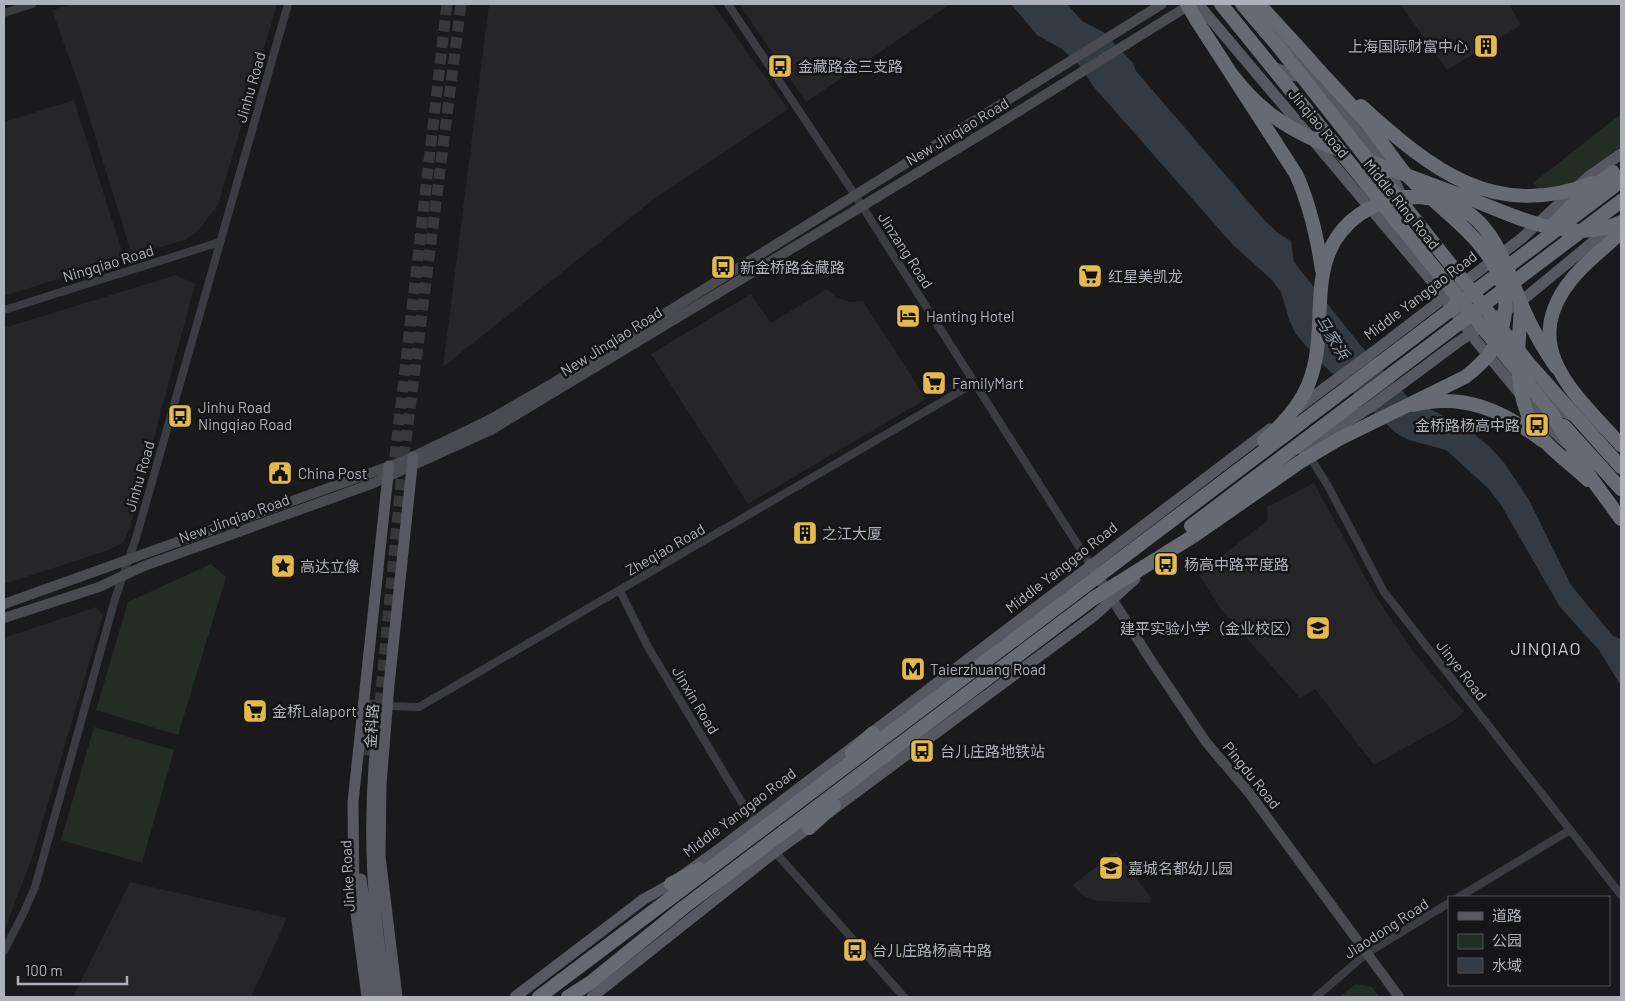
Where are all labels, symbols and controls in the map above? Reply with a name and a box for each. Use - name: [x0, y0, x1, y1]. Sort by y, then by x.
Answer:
- building icon: 上海国际财富中心: [1473, 33, 1499, 59]
- place label: 上海国际财富中心: [1348, 37, 1468, 55]
- street label: Jinhu Road: [231, 50, 269, 124]
- bus stop icon: 金藏路金三支路: [767, 53, 793, 79]
- place label: 金藏路金三支路: [798, 57, 903, 75]
- street label: Jinqiao Road: [1285, 85, 1353, 161]
- street label: New Jinqiao Road: [902, 93, 1012, 169]
- street label: Middle Ring Road: [1360, 155, 1444, 253]
- street label: Jinzang Road: [875, 209, 937, 291]
- street label: Ningqiao Road: [60, 241, 156, 285]
- street label: Middle Yanggao Road: [1360, 247, 1480, 343]
- bus stop icon: 新金桥路金藏路: [710, 254, 736, 280]
- place label: 新金桥路金藏路: [740, 258, 845, 276]
- supermarket icon: 红星美凯龙: [1077, 263, 1103, 289]
- place label: 红星美凯龙: [1108, 267, 1183, 285]
- street label: New Jinqiao Road: [557, 303, 665, 379]
- hotel icon: Hanting Hotel: [895, 303, 921, 329]
- place label: Hanting Hotel: [926, 307, 1015, 325]
- water label: 马家浜: [1312, 312, 1355, 364]
- supermarket icon: FamilyMart: [921, 370, 947, 396]
- place label: FamilyMart: [952, 374, 1024, 392]
- place label: Jinhu Road Ningqiao Road: [198, 398, 292, 433]
- bus stop icon: Jinhu Road Ningqiao Road: [167, 403, 193, 429]
- bus stop icon: 金桥路杨高中路: [1524, 412, 1550, 438]
- place label: 金桥路杨高中路: [1415, 416, 1520, 434]
- street label: Jinhu Road: [120, 439, 158, 513]
- public building icon: China Post: [267, 460, 293, 486]
- place label: China Post: [298, 464, 367, 482]
- street label: New Jinqiao Road: [176, 490, 292, 546]
- street label: Middle Yanggao Road: [1001, 518, 1121, 616]
- street label: Zheqiao Road: [622, 519, 708, 579]
- building icon: 之江大厦: [792, 520, 818, 546]
- place label: 之江大厦: [822, 524, 882, 542]
- bus stop icon: 杨高中路平度路: [1153, 551, 1179, 577]
- place icon: 高达立像: [270, 553, 296, 579]
- place label: 杨高中路平度路: [1184, 555, 1289, 573]
- place label: 高达立像: [300, 557, 360, 575]
- school or university icon: 建平实验小学（金业校区）: [1305, 615, 1331, 641]
- place label: 建平实验小学（金业校区）: [1120, 619, 1300, 637]
- street label: Jinye Road: [1433, 636, 1491, 704]
- district label: JINQIAO: [1510, 637, 1582, 659]
- metro station icon: Taierzhuang Road: [900, 656, 926, 682]
- place label: Taierzhuang Road: [930, 660, 1046, 678]
- street label: Jinxin Road: [669, 663, 723, 737]
- supermarket icon: 金桥Lalaport: [242, 698, 268, 724]
- place label: 金桥Lalaport: [272, 702, 357, 720]
- street label: 金科路: [360, 703, 382, 749]
- bus stop icon: 台儿庄路地铁站: [909, 738, 935, 764]
- street label: Pingdu Road: [1219, 738, 1285, 812]
- place label: 台儿庄路地铁站: [940, 742, 1045, 760]
- street label: Middle Yanggao Road: [679, 764, 799, 860]
- street label: Jinke Road: [336, 840, 358, 912]
- school or university icon: 嘉城名都幼儿园: [1098, 855, 1124, 881]
- place label: 嘉城名都幼儿园: [1128, 859, 1233, 877]
- street label: Jiaodong Road: [1340, 894, 1432, 962]
- legend: [1448, 896, 1610, 986]
- text: 道路: [1492, 906, 1522, 924]
- text: 公园: [1492, 931, 1522, 949]
- bus stop icon: 台儿庄路杨高中路: [842, 937, 868, 963]
- place label: 台儿庄路杨高中路: [872, 941, 992, 959]
- scale bar: [18, 954, 126, 986]
- text: 水域: [1492, 956, 1522, 974]
- text: 100 m: [25, 961, 63, 979]

